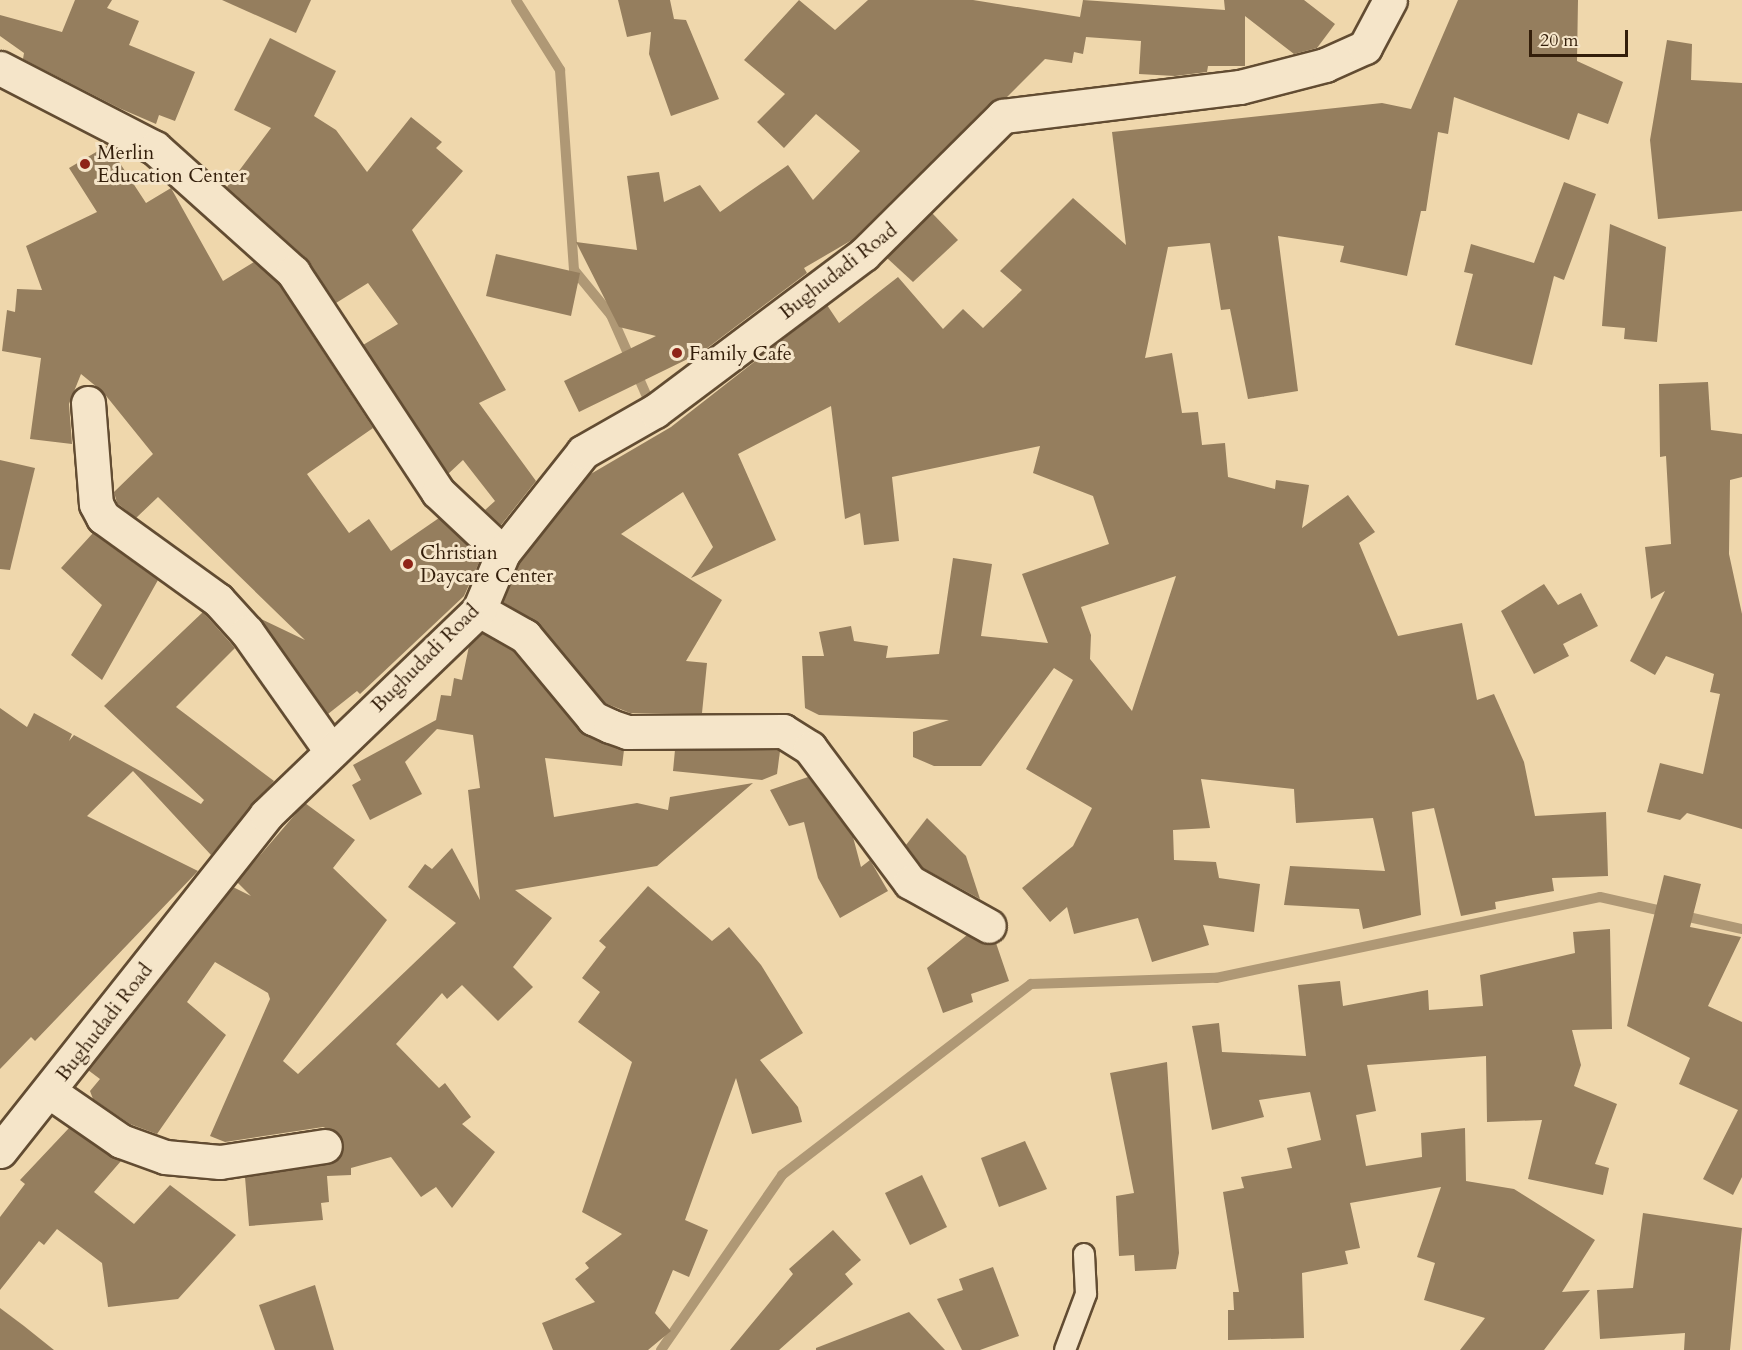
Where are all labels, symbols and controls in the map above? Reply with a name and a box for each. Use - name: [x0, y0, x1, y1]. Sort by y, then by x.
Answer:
- scale bar: [1532, 18, 1631, 56]
- text: 20 m: [1540, 28, 1579, 53]
- place label: Merlin Education Center: [97, 140, 247, 187]
- marker: Merlin Education Center: [78, 157, 92, 171]
- street label: Bughudadi Road: [774, 218, 902, 324]
- place label: Family Cafe: [689, 341, 792, 365]
- marker: Family Cafe: [670, 346, 684, 360]
- place label: Christian Daycare Center: [420, 540, 553, 587]
- marker: Christian Daycare Center: [401, 557, 415, 571]
- street label: Bughudadi Road: [366, 599, 484, 717]
- street label: Bughudadi Road: [51, 958, 157, 1086]

